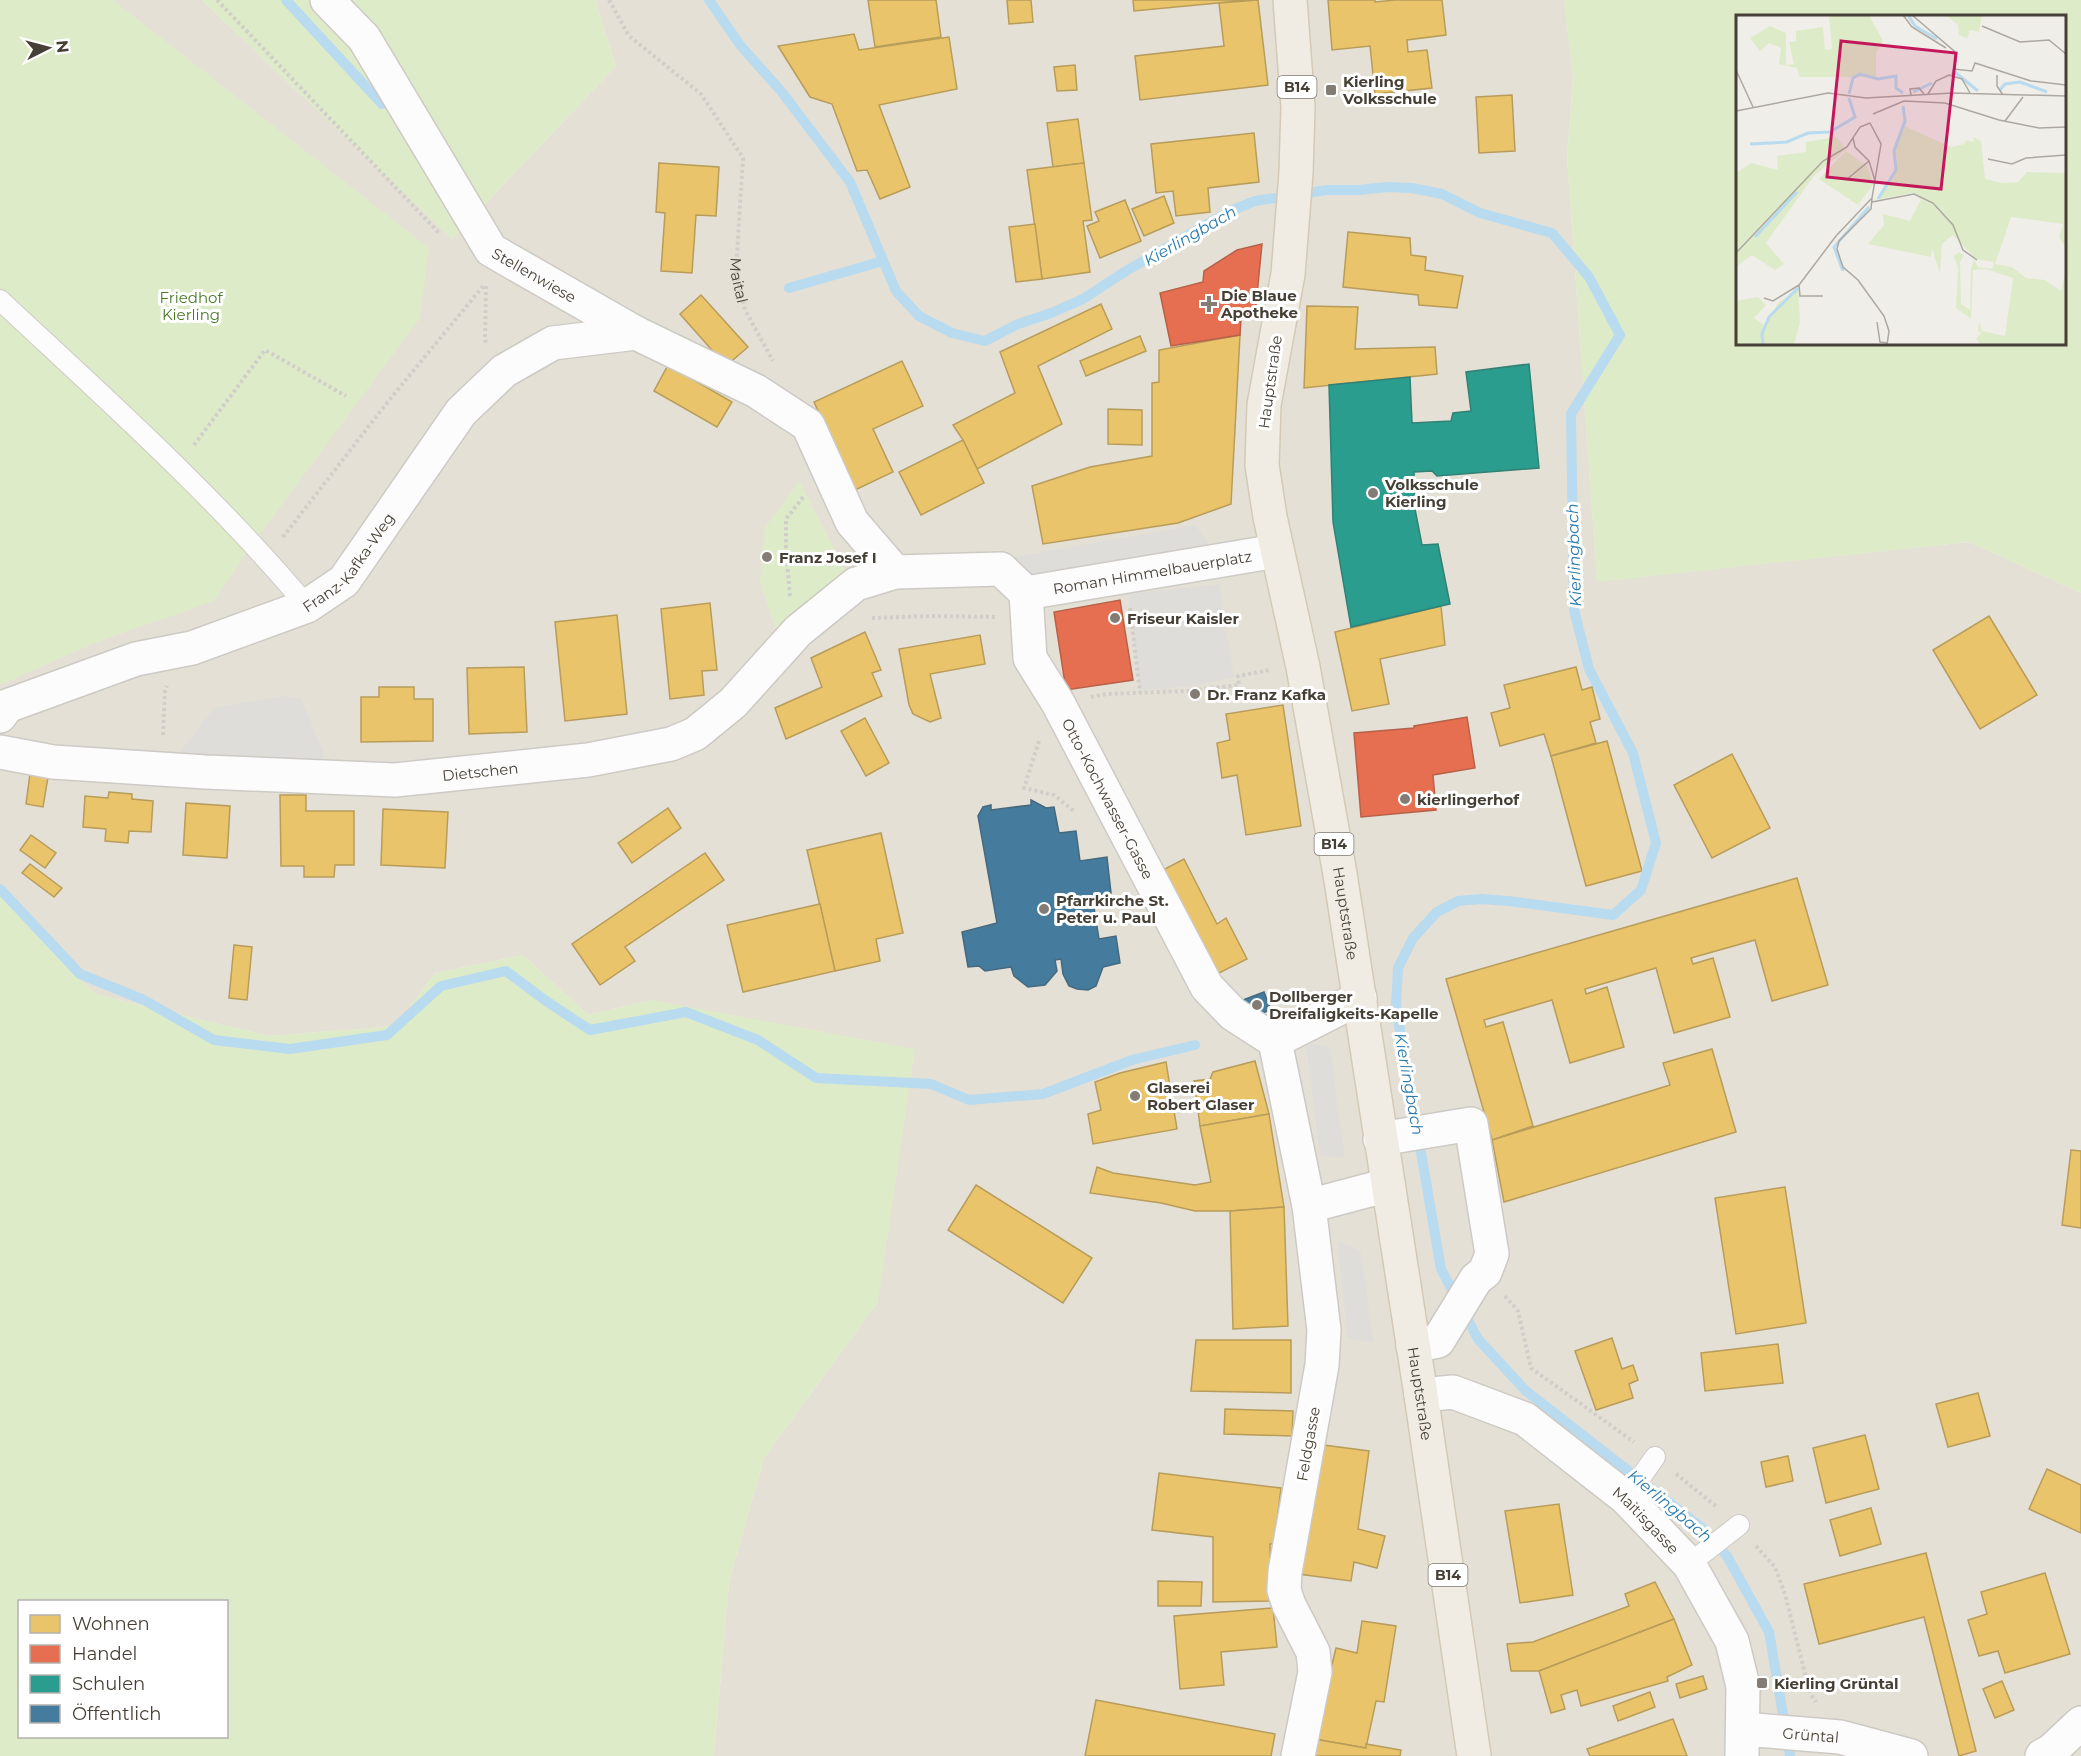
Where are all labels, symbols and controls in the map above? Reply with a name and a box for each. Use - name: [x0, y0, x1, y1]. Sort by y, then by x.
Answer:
- inset map: [1736, 15, 2066, 345]
- north arrow: [18, 18, 78, 78]
- text: N: [52, 39, 73, 54]
- place label: Kierling Volksschule: [1342, 72, 1437, 108]
- road number: B14: [1278, 76, 1316, 98]
- marker: Kierling Volksschule: [1324, 83, 1338, 97]
- water label: Kierlingbach: [1140, 202, 1240, 270]
- street label: Stellenwiese: [489, 243, 580, 306]
- street label: Maital: [726, 257, 753, 305]
- place label: Die Blaue Apotheke: [1220, 286, 1298, 322]
- park label: Friedhof Kierling: [159, 288, 223, 324]
- marker: Die Blaue Apotheke: [1202, 297, 1216, 311]
- street label: Hauptstraße: [1254, 334, 1286, 430]
- place label: Volksschule Kierling: [1384, 475, 1479, 511]
- marker: Volksschule Kierling: [1366, 486, 1380, 500]
- water label: Kierlingbach: [1563, 503, 1585, 607]
- street label: Franz-Kafka-Weg: [299, 509, 398, 616]
- street label: Roman Himmelbauerplatz: [1051, 546, 1253, 598]
- place label: Franz Josef I: [779, 548, 877, 567]
- marker: Franz Josef I: [760, 550, 774, 564]
- place label: Friseur Kaisler: [1127, 609, 1239, 628]
- marker: Friseur Kaisler: [1108, 611, 1122, 625]
- place label: Dr. Franz Kafka: [1207, 685, 1326, 704]
- marker: Dr. Franz Kafka: [1188, 687, 1202, 701]
- street label: Otto-Kochwasser-Gasse: [1058, 715, 1158, 882]
- street label: Dietschen: [441, 758, 519, 785]
- place label: kierlingerhof: [1417, 790, 1520, 809]
- marker: kierlingerhof: [1398, 792, 1412, 806]
- road number: B14: [1314, 833, 1354, 855]
- street label: Hauptstraße: [1329, 865, 1363, 961]
- place label: Pfarrkirche St. Peter u. Paul: [1056, 891, 1169, 927]
- marker: Pfarrkirche St. Peter u. Paul: [1037, 902, 1051, 916]
- place label: Dollberger Dreifaligkeits-Kapelle: [1269, 987, 1438, 1023]
- marker: Dollberger Dreifaligkeits-Kapelle: [1250, 998, 1264, 1012]
- water label: Kierlingbach: [1391, 1031, 1427, 1137]
- place label: Glaserei Robert Glaser: [1147, 1078, 1255, 1114]
- marker: Glaserei Robert Glaser: [1128, 1089, 1142, 1103]
- street label: Hauptstraße: [1404, 1345, 1437, 1441]
- street label: Feldgasse: [1292, 1405, 1324, 1483]
- water label: Kierlingbach: [1624, 1465, 1716, 1547]
- street label: Maitisgasse: [1609, 1482, 1684, 1558]
- road number: B14: [1428, 1564, 1468, 1586]
- legend: [18, 1600, 228, 1738]
- text: Wohnen: [72, 1613, 150, 1635]
- text: Handel: [72, 1643, 137, 1665]
- text: Schulen: [72, 1673, 145, 1695]
- place label: Kierling Grüntal: [1774, 1674, 1898, 1693]
- marker: Kierling Grüntal: [1755, 1676, 1769, 1690]
- text: Öffentlich: [72, 1703, 161, 1725]
- street label: Grüntal: [1782, 1723, 1840, 1746]

